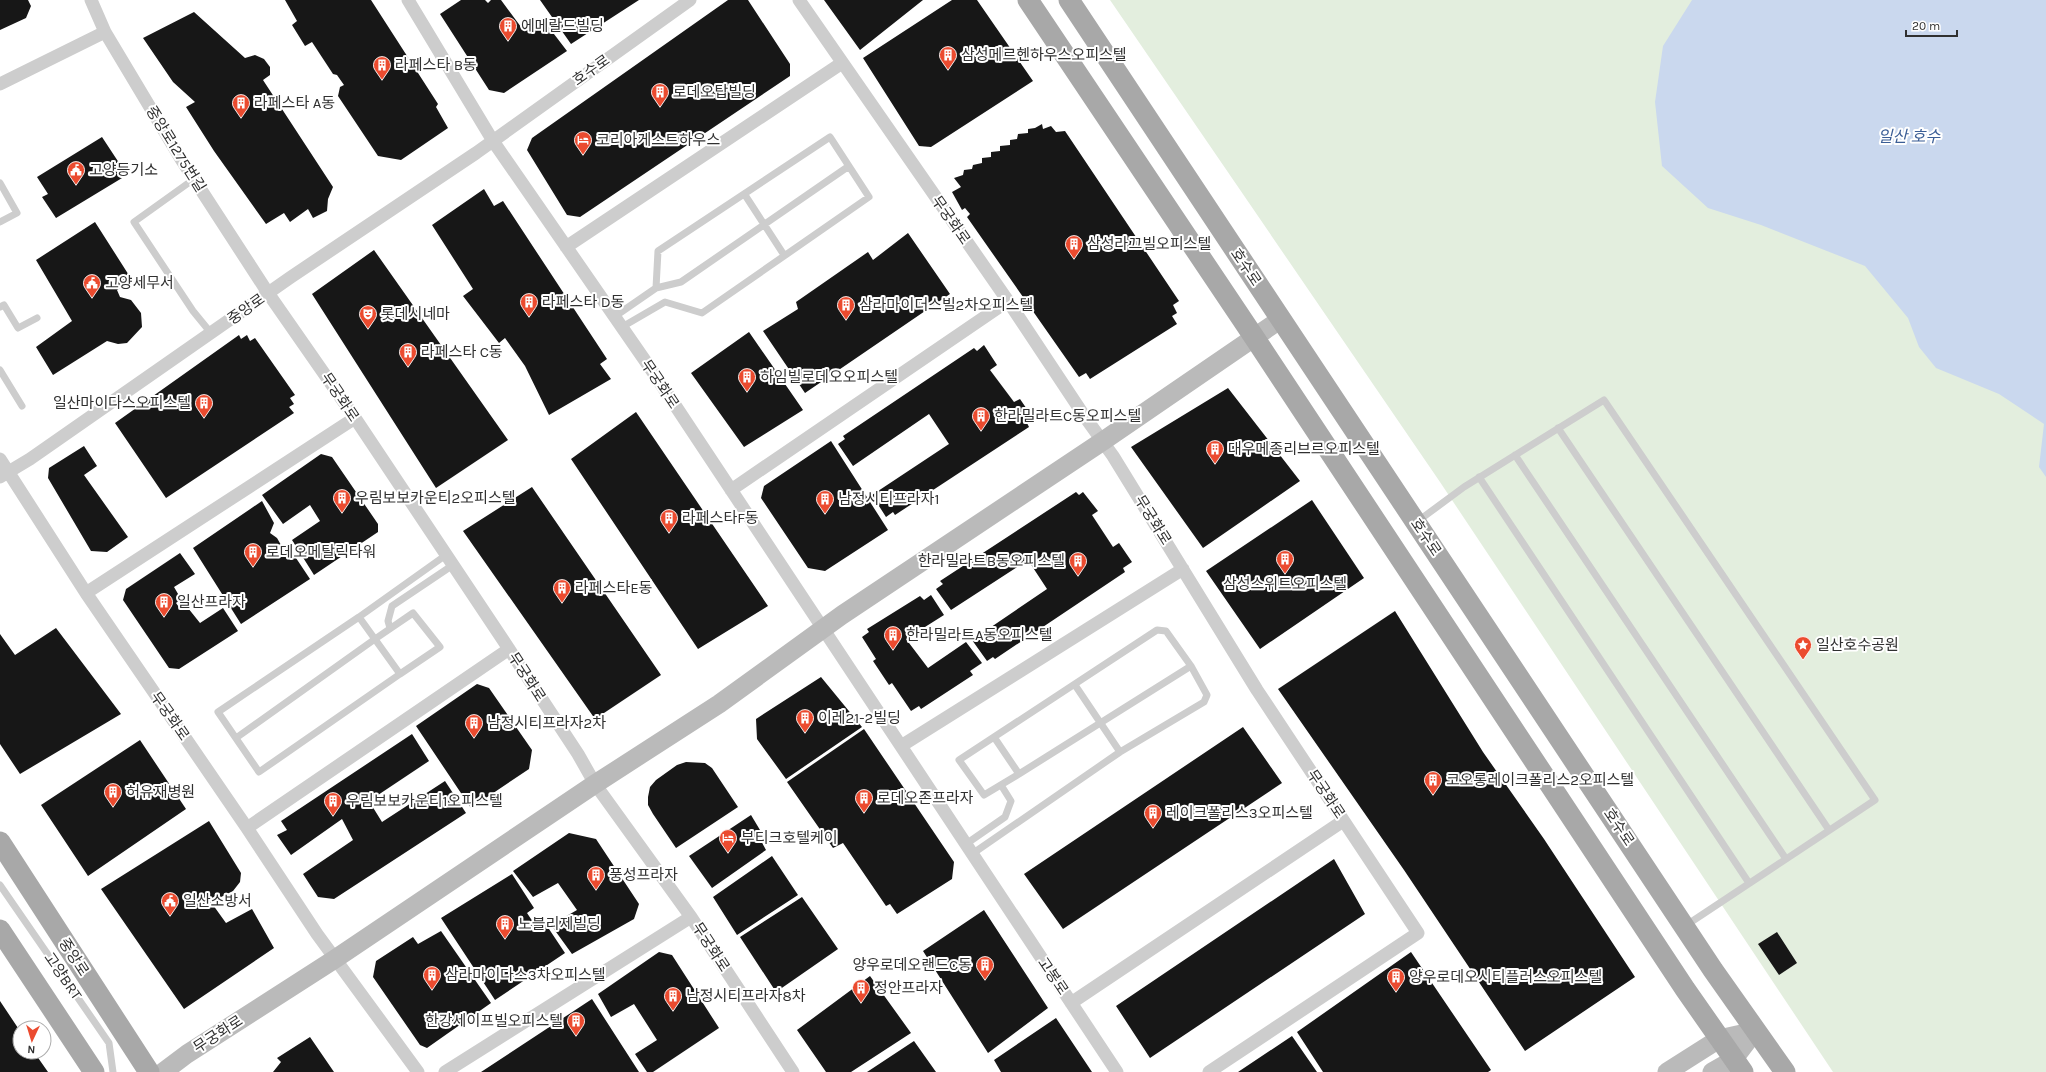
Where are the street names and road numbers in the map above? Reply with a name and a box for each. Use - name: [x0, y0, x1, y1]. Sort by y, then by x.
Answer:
- street label: 호수로: [569, 51, 613, 89]
- street label: 중앙로1275번길: [142, 103, 210, 195]
- street label: 무궁화로: [928, 192, 974, 248]
- street label: 호수로: [1227, 245, 1265, 289]
- street label: 중앙로: [224, 290, 268, 328]
- street label: 무궁화로: [637, 356, 683, 412]
- street label: 무궁화로: [317, 369, 363, 425]
- street label: 무궁화로: [1131, 492, 1175, 548]
- street label: 호수로: [1407, 515, 1445, 559]
- street label: 무궁화로: [504, 649, 550, 705]
- street label: 무궁화로: [147, 688, 193, 744]
- street label: 무궁화로: [1303, 766, 1349, 822]
- street label: 호수로: [1600, 805, 1638, 849]
- street label: 무궁화로: [688, 919, 734, 975]
- street label: 중앙로: [55, 935, 93, 979]
- street label: 고양BRT: [40, 949, 86, 1004]
- street label: 고봉로: [1034, 954, 1072, 998]
- street label: 무궁화로: [190, 1011, 246, 1057]

